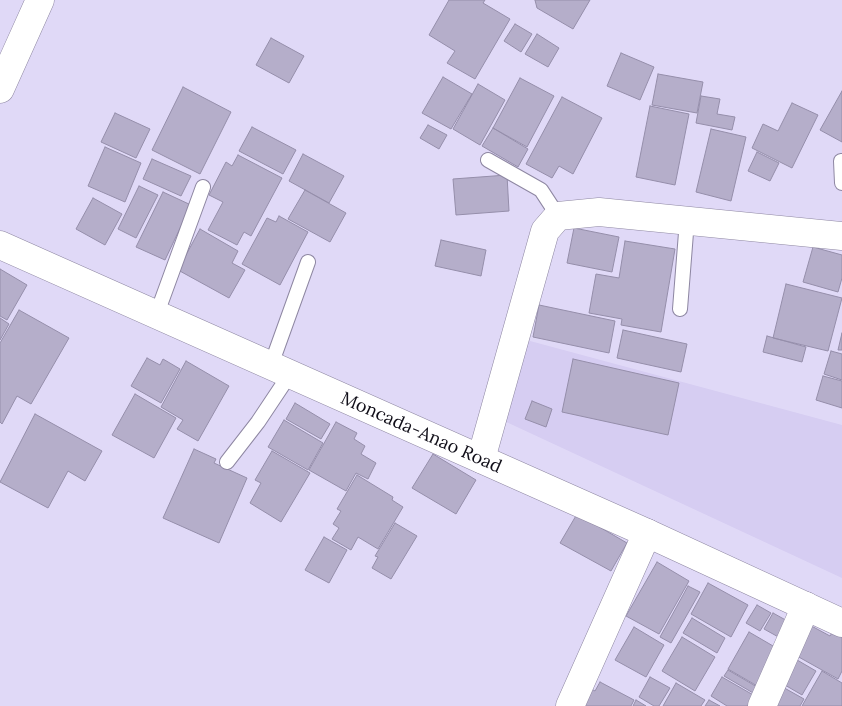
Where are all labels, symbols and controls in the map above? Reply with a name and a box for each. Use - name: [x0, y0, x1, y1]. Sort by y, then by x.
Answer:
- street label: Moncada-Anao Road: [337, 388, 505, 478]

